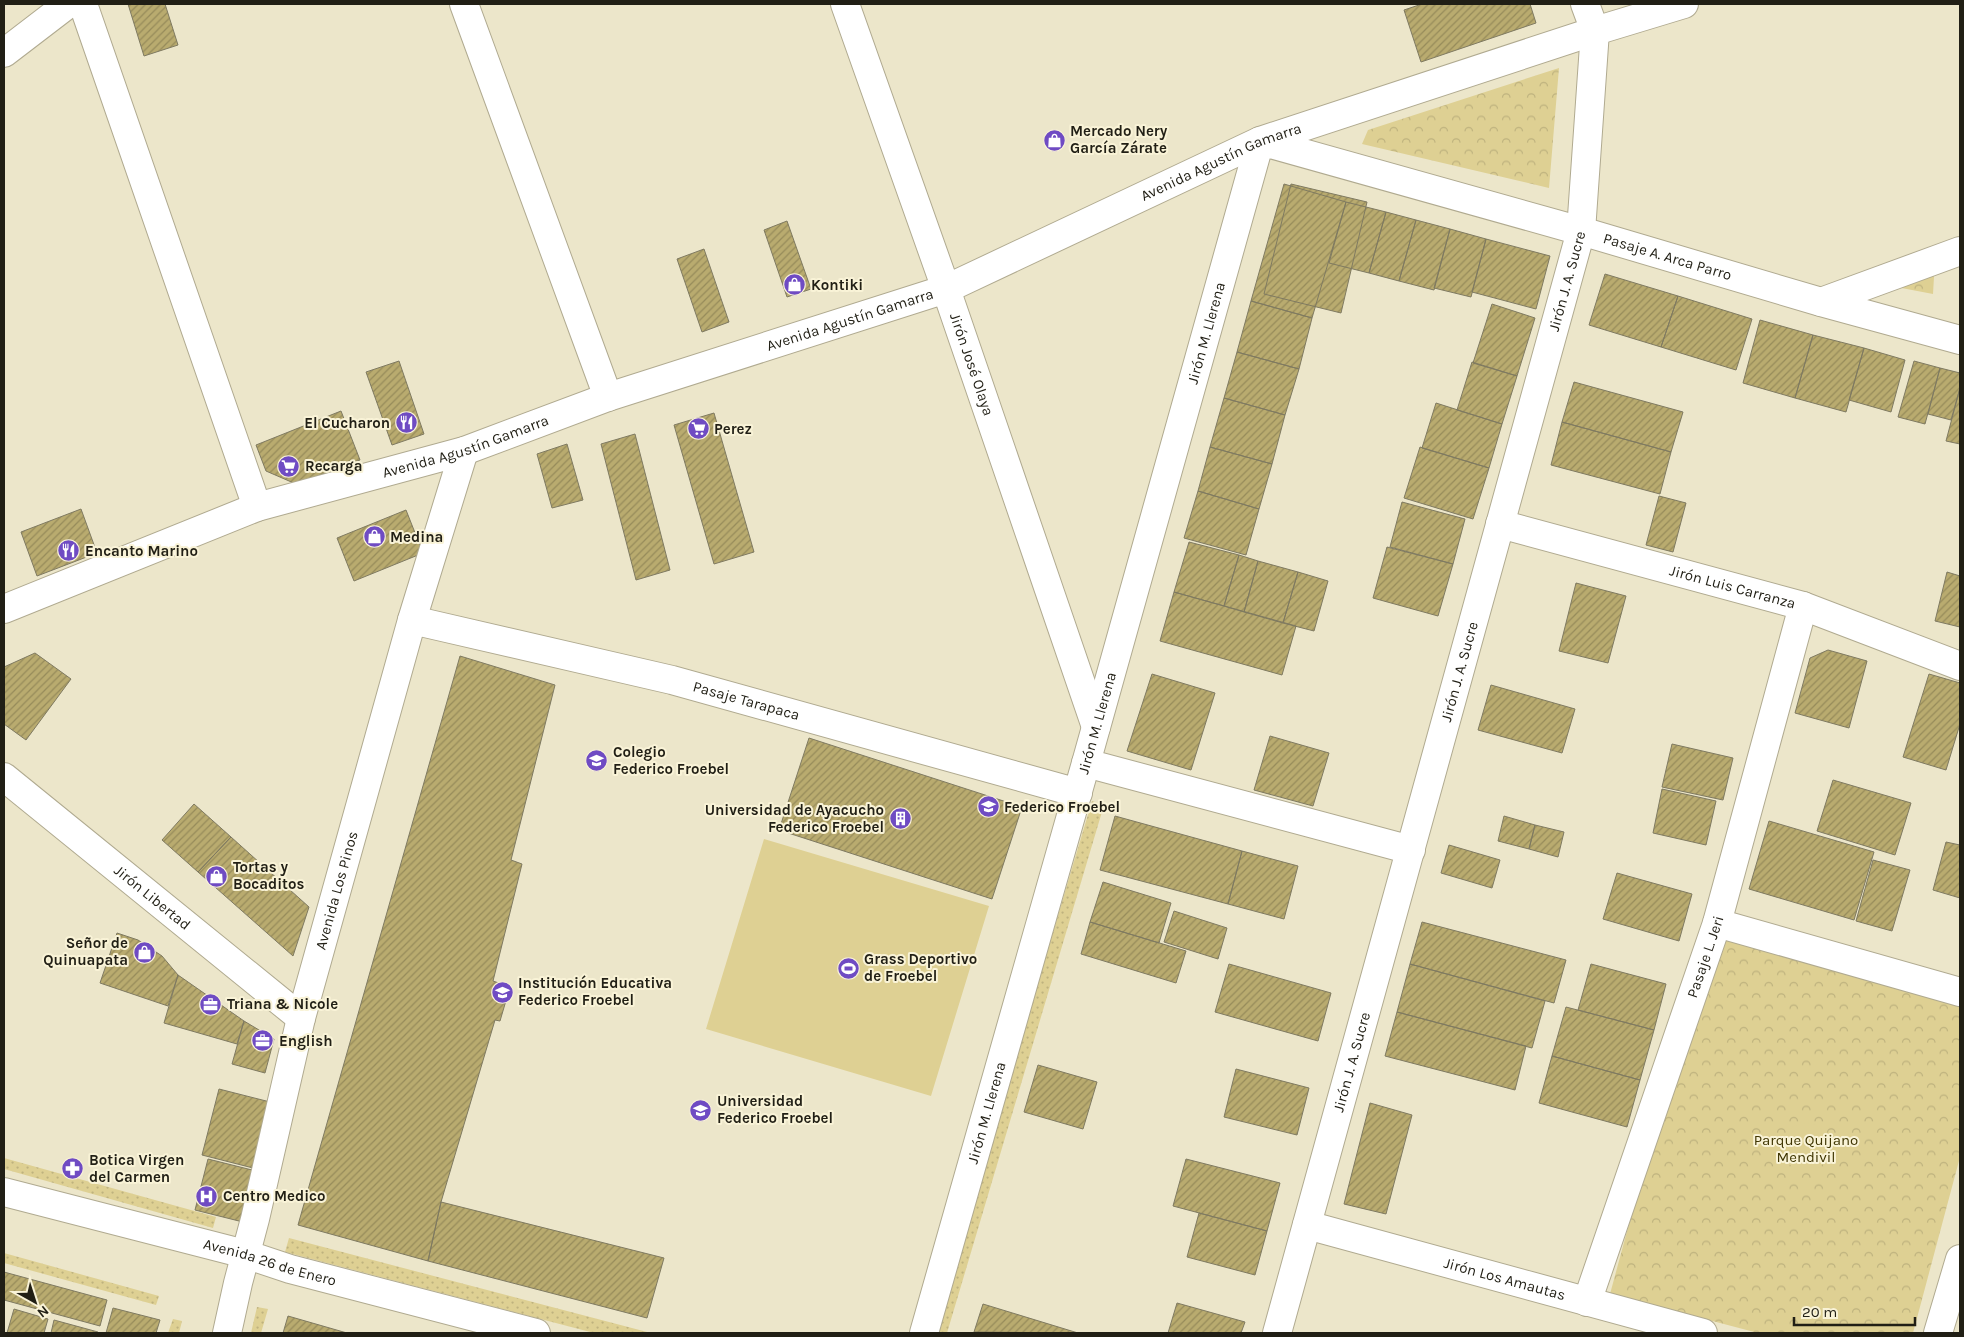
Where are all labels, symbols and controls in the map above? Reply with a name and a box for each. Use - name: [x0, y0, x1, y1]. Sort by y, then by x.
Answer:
- street label: Avenida Agustín Gamarra: [1138, 119, 1304, 205]
- place label: Mercado Nery García Zárate: [1070, 122, 1168, 157]
- shop icon: Mercado Nery García Zárate: [1042, 128, 1066, 152]
- street label: Jirón J. A. Sucre: [1545, 229, 1590, 333]
- street label: Pasaje A. Arca Parro: [1601, 229, 1734, 284]
- shop icon: Kontiki: [783, 273, 807, 297]
- place label: Kontiki: [811, 276, 863, 294]
- street label: Jirón M. Llerena: [1183, 280, 1229, 386]
- street label: Avenida Agustín Gamarra: [764, 285, 936, 355]
- street label: Jirón José Olaya: [946, 311, 998, 418]
- street label: Avenida Agustín Gamarra: [380, 411, 551, 482]
- restaurant icon: El Cucharon: [394, 411, 418, 435]
- place label: El Cucharon: [304, 414, 390, 432]
- supermarket icon: Perez: [686, 417, 710, 441]
- place label: Perez: [714, 420, 752, 438]
- supermarket icon: Recarga: [277, 454, 301, 478]
- place label: Recarga: [305, 457, 363, 475]
- shop icon: Medina: [362, 525, 386, 549]
- place label: Medina: [390, 528, 443, 546]
- restaurant icon: Encanto Marino: [57, 539, 81, 563]
- place label: Encanto Marino: [85, 542, 198, 560]
- street label: Jirón Luis Carranza: [1668, 561, 1798, 613]
- street label: Jirón J. A. Sucre: [1437, 620, 1482, 724]
- street label: Jirón M. Llerena: [1074, 670, 1120, 776]
- street label: Pasaje Tarapaca: [691, 677, 802, 724]
- place label: Colegio Federico Froebel: [613, 743, 729, 778]
- school or university icon: Colegio Federico Froebel: [585, 749, 609, 773]
- school or university icon: Federico Froebel: [976, 795, 1000, 819]
- place label: Federico Froebel: [1004, 798, 1120, 816]
- place label: Universidad de Ayacucho Federico Froebel: [705, 801, 884, 836]
- building icon: Universidad de Ayacucho Federico Froebel: [888, 807, 912, 831]
- street label: Avenida Los Pinos: [311, 829, 362, 952]
- place label: Tortas y Bocaditos: [233, 858, 304, 893]
- street label: Jirón Libertad: [110, 861, 194, 934]
- shop icon: Tortas y Bocaditos: [205, 864, 229, 888]
- street label: Pasaje L. Jeri: [1683, 914, 1728, 1000]
- place label: Señor de Quinuapata: [43, 934, 128, 969]
- shop icon: Señor de Quinuapata: [132, 940, 156, 964]
- place label: Grass Deportivo de Froebel: [864, 950, 977, 985]
- sports icon: Grass Deportivo de Froebel: [836, 956, 860, 980]
- place label: Institución Educativa Federico Froebel: [518, 974, 672, 1009]
- school or university icon: Institución Educativa Federico Froebel: [490, 980, 514, 1004]
- office icon: Triana & Nicole: [199, 992, 223, 1016]
- place label: Triana & Nicole: [227, 995, 338, 1013]
- street label: Jirón J. A. Sucre: [1329, 1010, 1374, 1114]
- office icon: English: [251, 1029, 275, 1053]
- place label: English: [279, 1032, 333, 1050]
- street label: Jirón M. Llerena: [964, 1060, 1010, 1166]
- place label: Universidad Federico Froebel: [717, 1092, 833, 1127]
- school or university icon: Universidad Federico Froebel: [689, 1098, 713, 1122]
- park label: Parque Quijano Mendivil: [1754, 1131, 1858, 1166]
- place label: Botica Virgen del Carmen: [89, 1151, 184, 1186]
- pharmacy icon: Botica Virgen del Carmen: [61, 1157, 85, 1181]
- hospital icon: Centro Medico: [195, 1184, 219, 1208]
- place label: Centro Medico: [223, 1187, 326, 1205]
- street label: Avenida 26 de Enero: [201, 1235, 338, 1290]
- street label: Jirón Los Amautas: [1442, 1254, 1568, 1304]
- north arrow: [10, 1277, 60, 1327]
- scale bar: [1794, 1294, 1915, 1326]
- text: N: [34, 1302, 52, 1321]
- text: 20 m: [1802, 1303, 1837, 1321]

